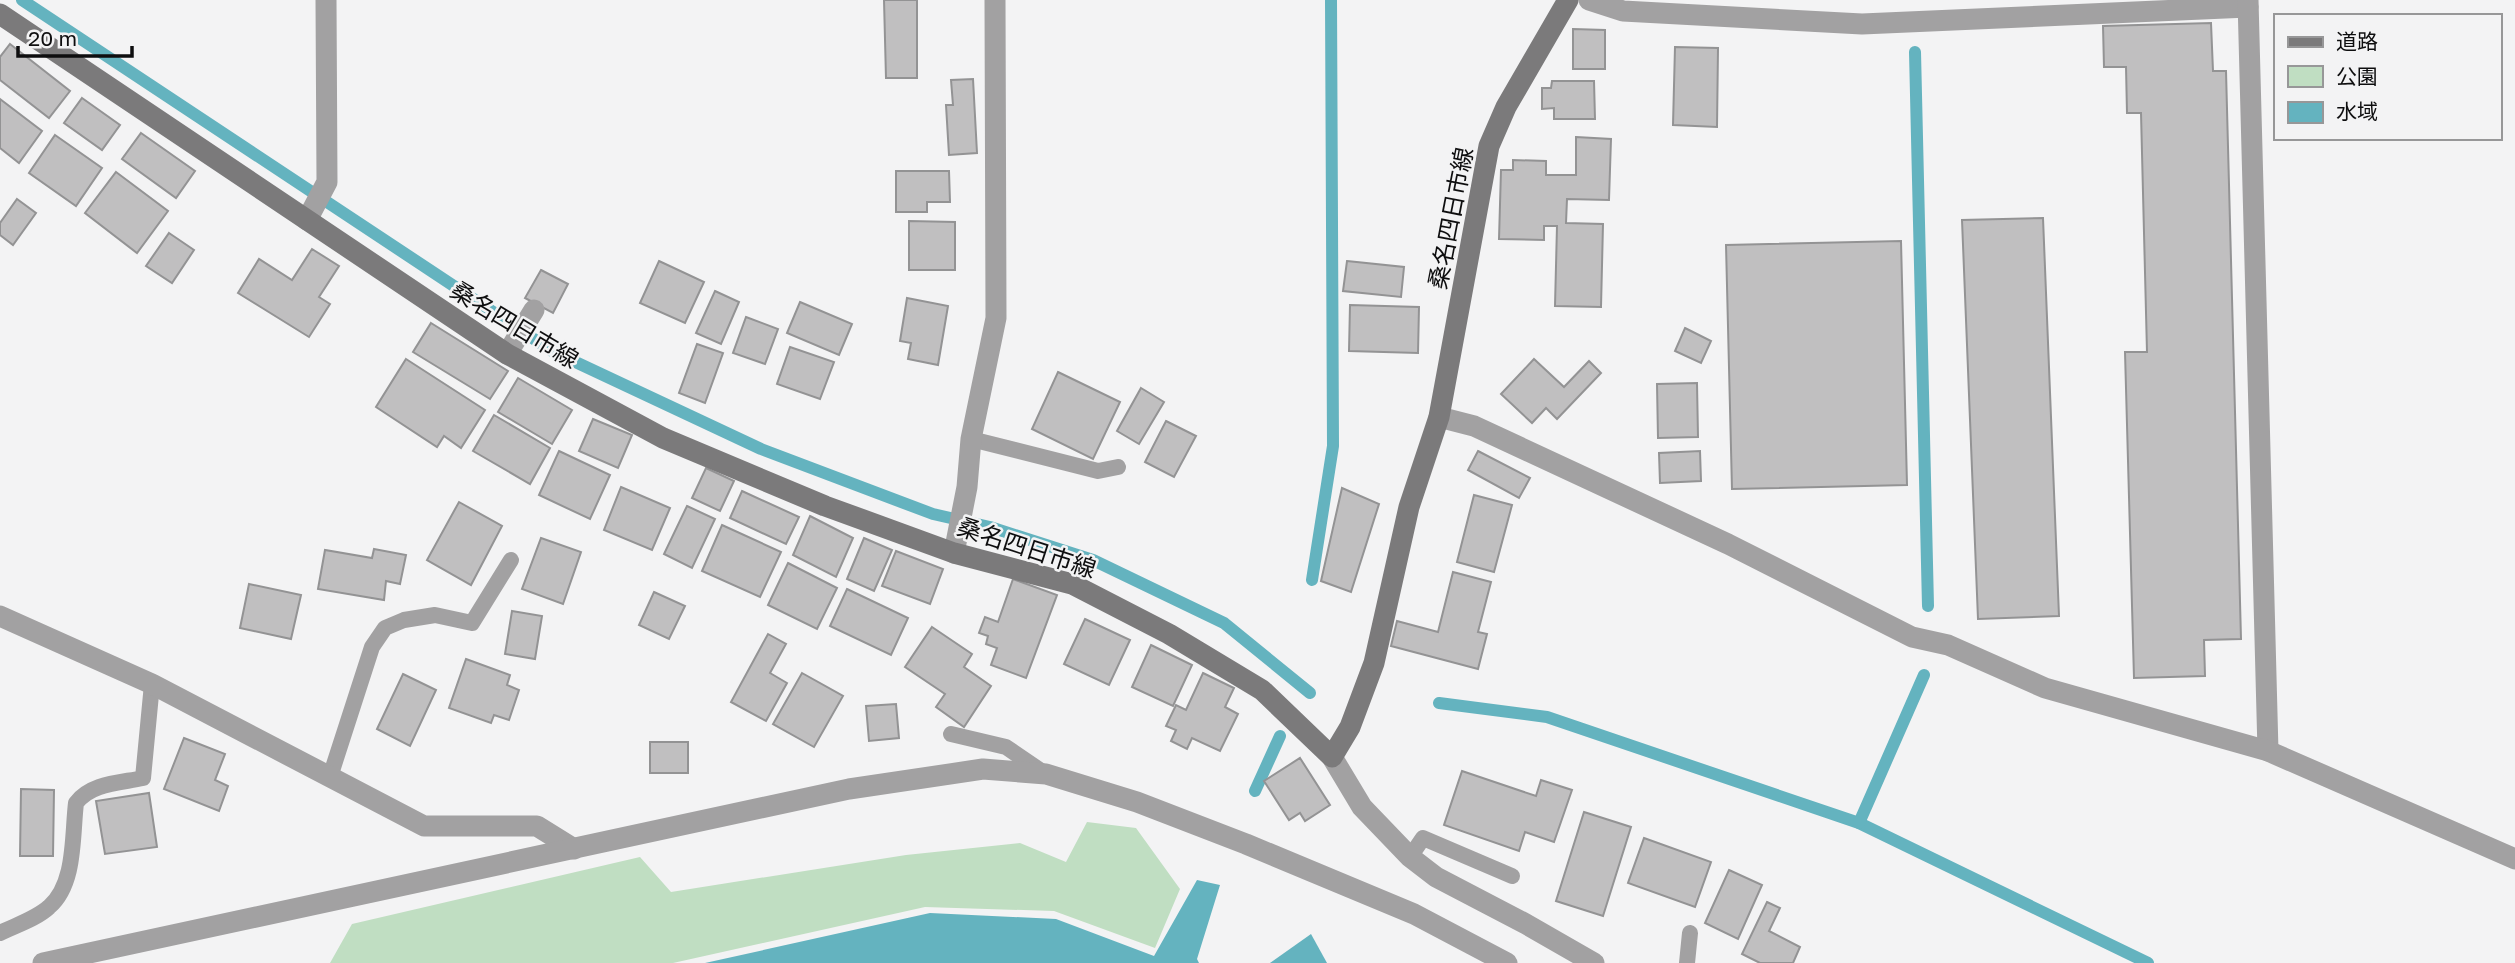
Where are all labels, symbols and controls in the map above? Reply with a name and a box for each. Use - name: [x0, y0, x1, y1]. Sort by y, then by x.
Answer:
- scale bar: [18, 14, 131, 58]
- legend: [2274, 14, 2501, 140]
- text: 20 m: [28, 25, 77, 51]
- text: 道路: [2336, 28, 2378, 54]
- text: 公園: [2336, 63, 2378, 89]
- text: 水域: [2336, 98, 2378, 124]
- street label: 桑名四日市線: [1422, 145, 1478, 291]
- street label: 桑名四日市線: [446, 274, 584, 374]
- street label: 桑名四日市線: [954, 511, 1100, 583]

